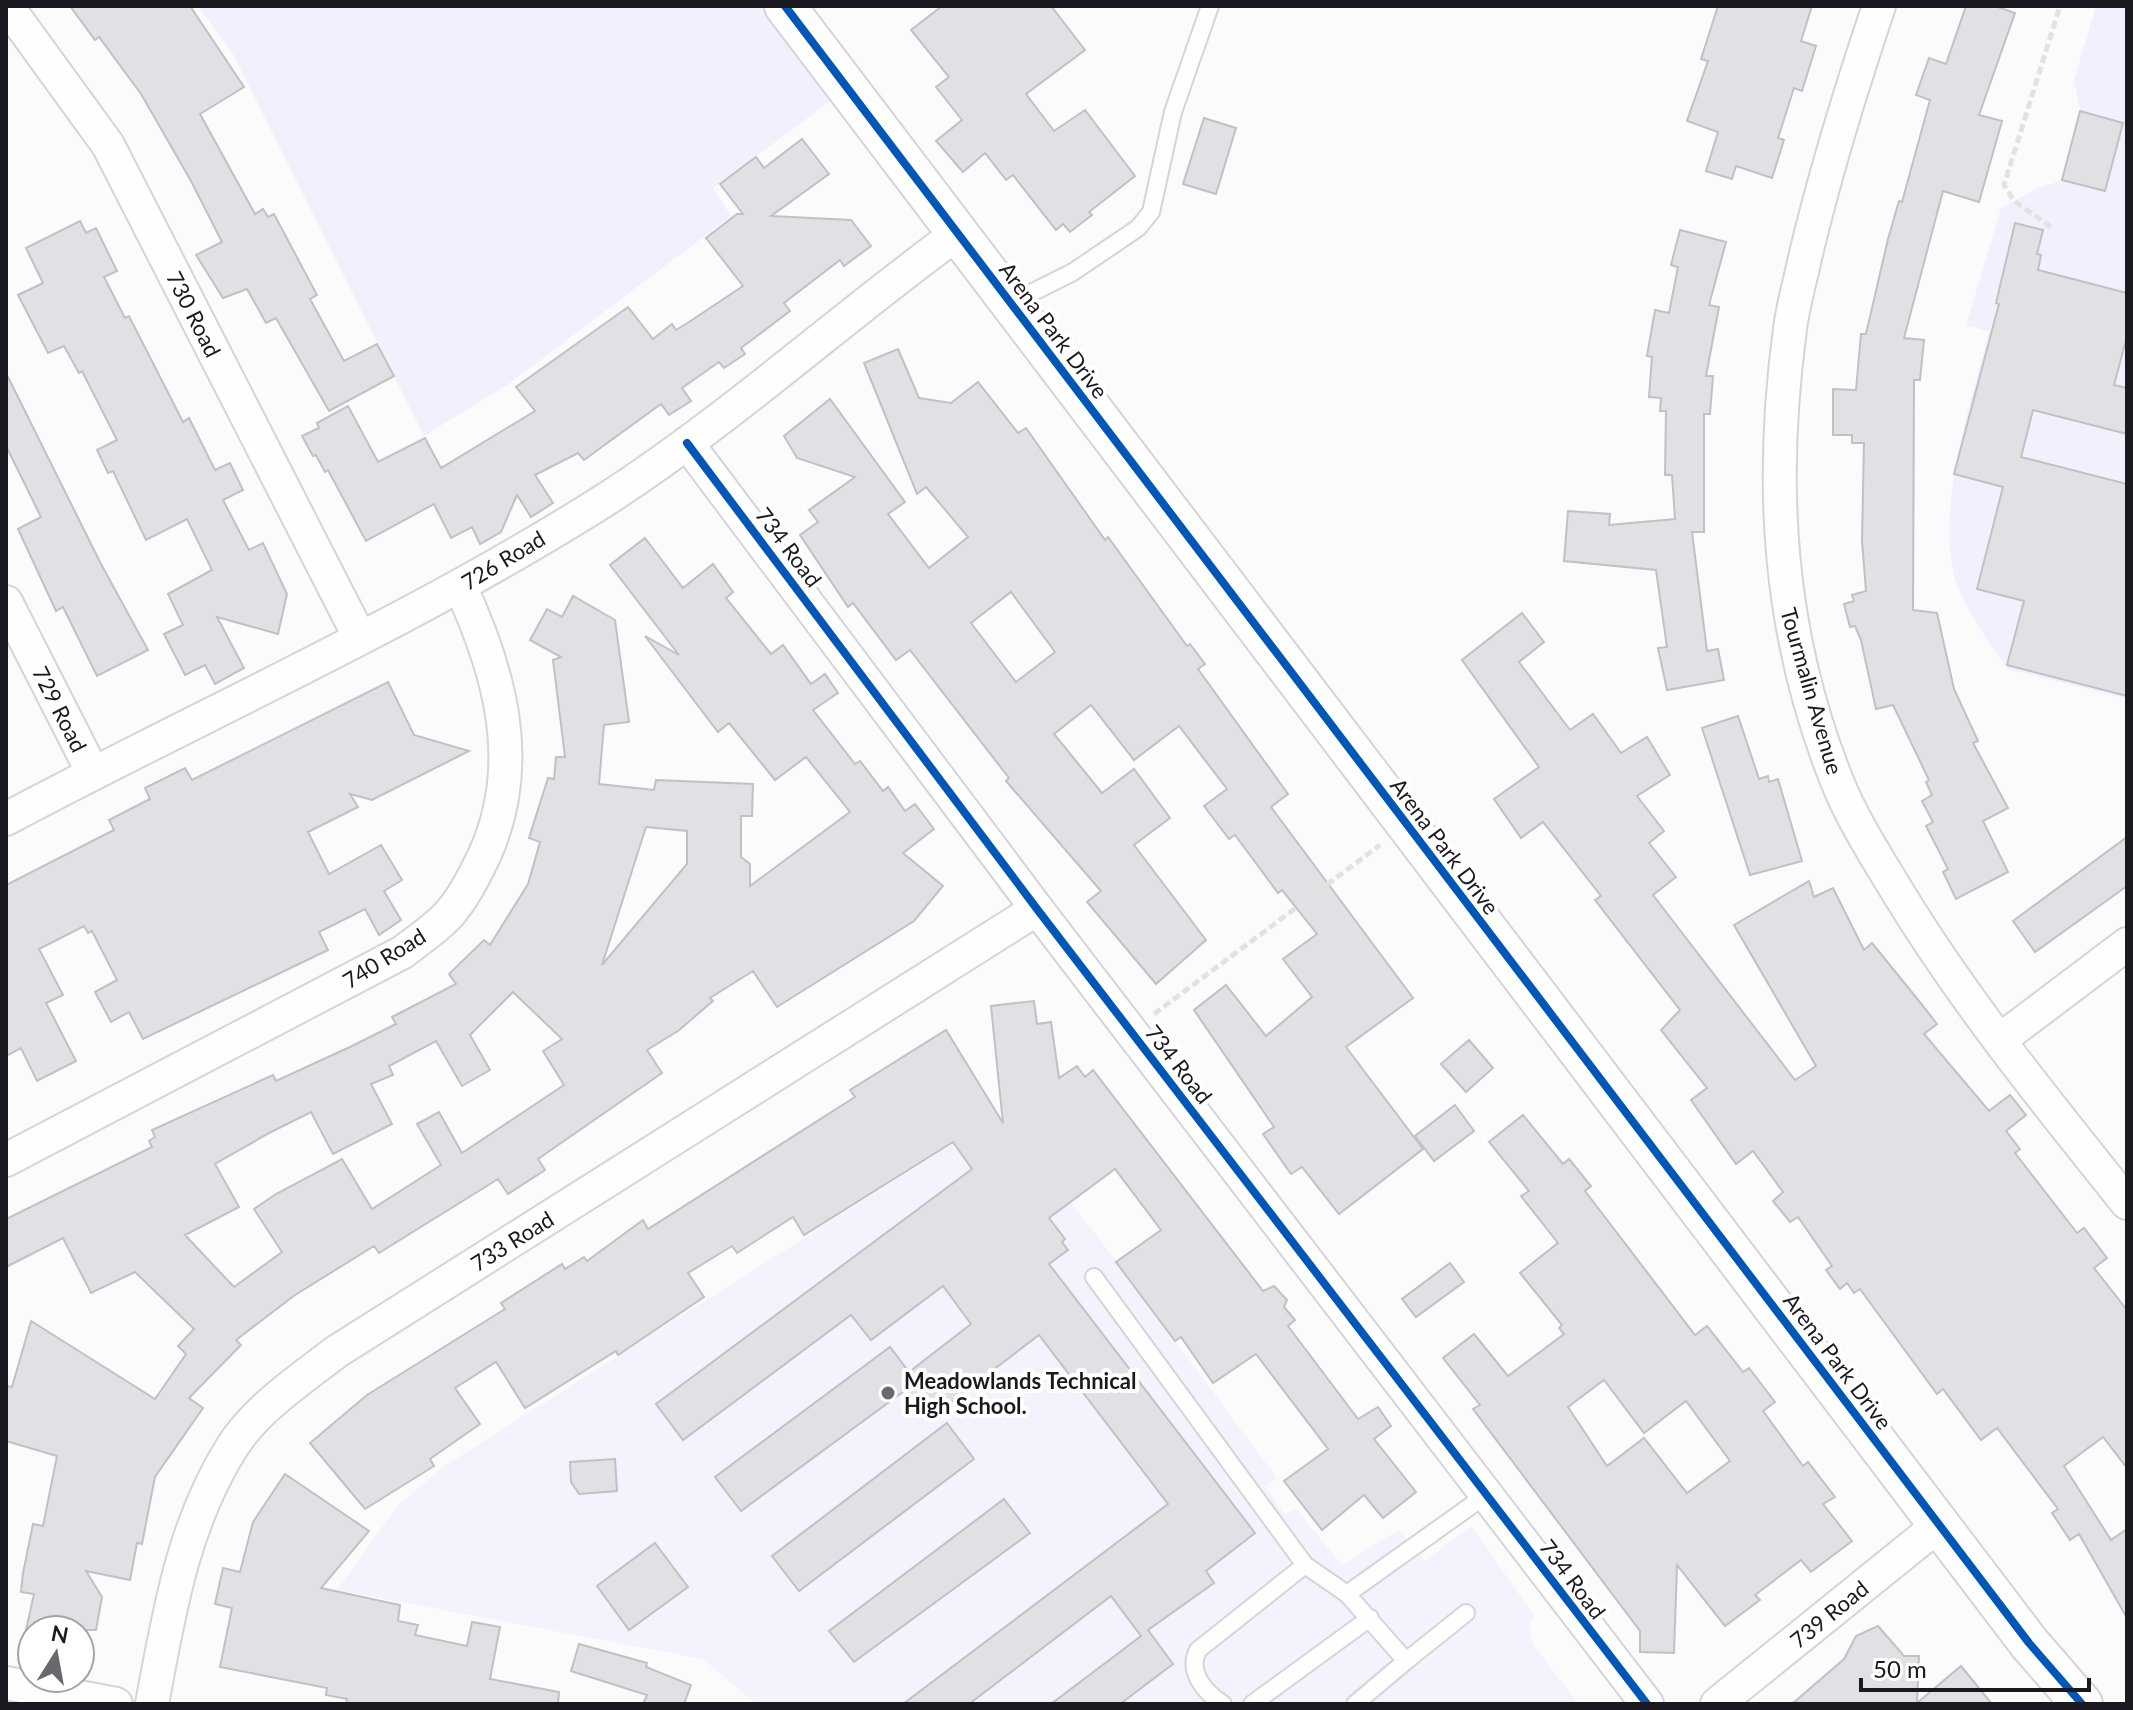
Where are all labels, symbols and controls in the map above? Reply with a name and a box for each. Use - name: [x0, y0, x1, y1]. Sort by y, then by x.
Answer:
- street label: Arena Park Drive: [994, 256, 1114, 404]
- street label: 730 Road: [161, 267, 227, 361]
- street label: 734 Road: [750, 502, 828, 592]
- street label: 726 Road: [456, 525, 550, 595]
- street label: Tourmalin Avenue: [1775, 604, 1849, 778]
- street label: 729 Road: [27, 662, 93, 756]
- street label: Arena Park Drive: [1385, 772, 1505, 920]
- street label: 740 Road: [338, 922, 430, 994]
- street label: 734 Road: [1140, 1019, 1218, 1109]
- street label: 733 Road: [466, 1205, 558, 1277]
- street label: Arena Park Drive: [1778, 1287, 1898, 1435]
- place label: Meadowlands Technical High School.: [904, 1367, 1136, 1419]
- marker: Meadowlands Technical High School.: [879, 1384, 897, 1402]
- street label: 734 Road: [1534, 1534, 1612, 1624]
- street label: 739 Road: [1784, 1574, 1874, 1654]
- north arrow: [16, 1614, 96, 1694]
- text: N: [49, 1619, 71, 1649]
- scale bar: [1861, 1642, 2089, 1692]
- text: 50 m: [1873, 1654, 1927, 1683]

